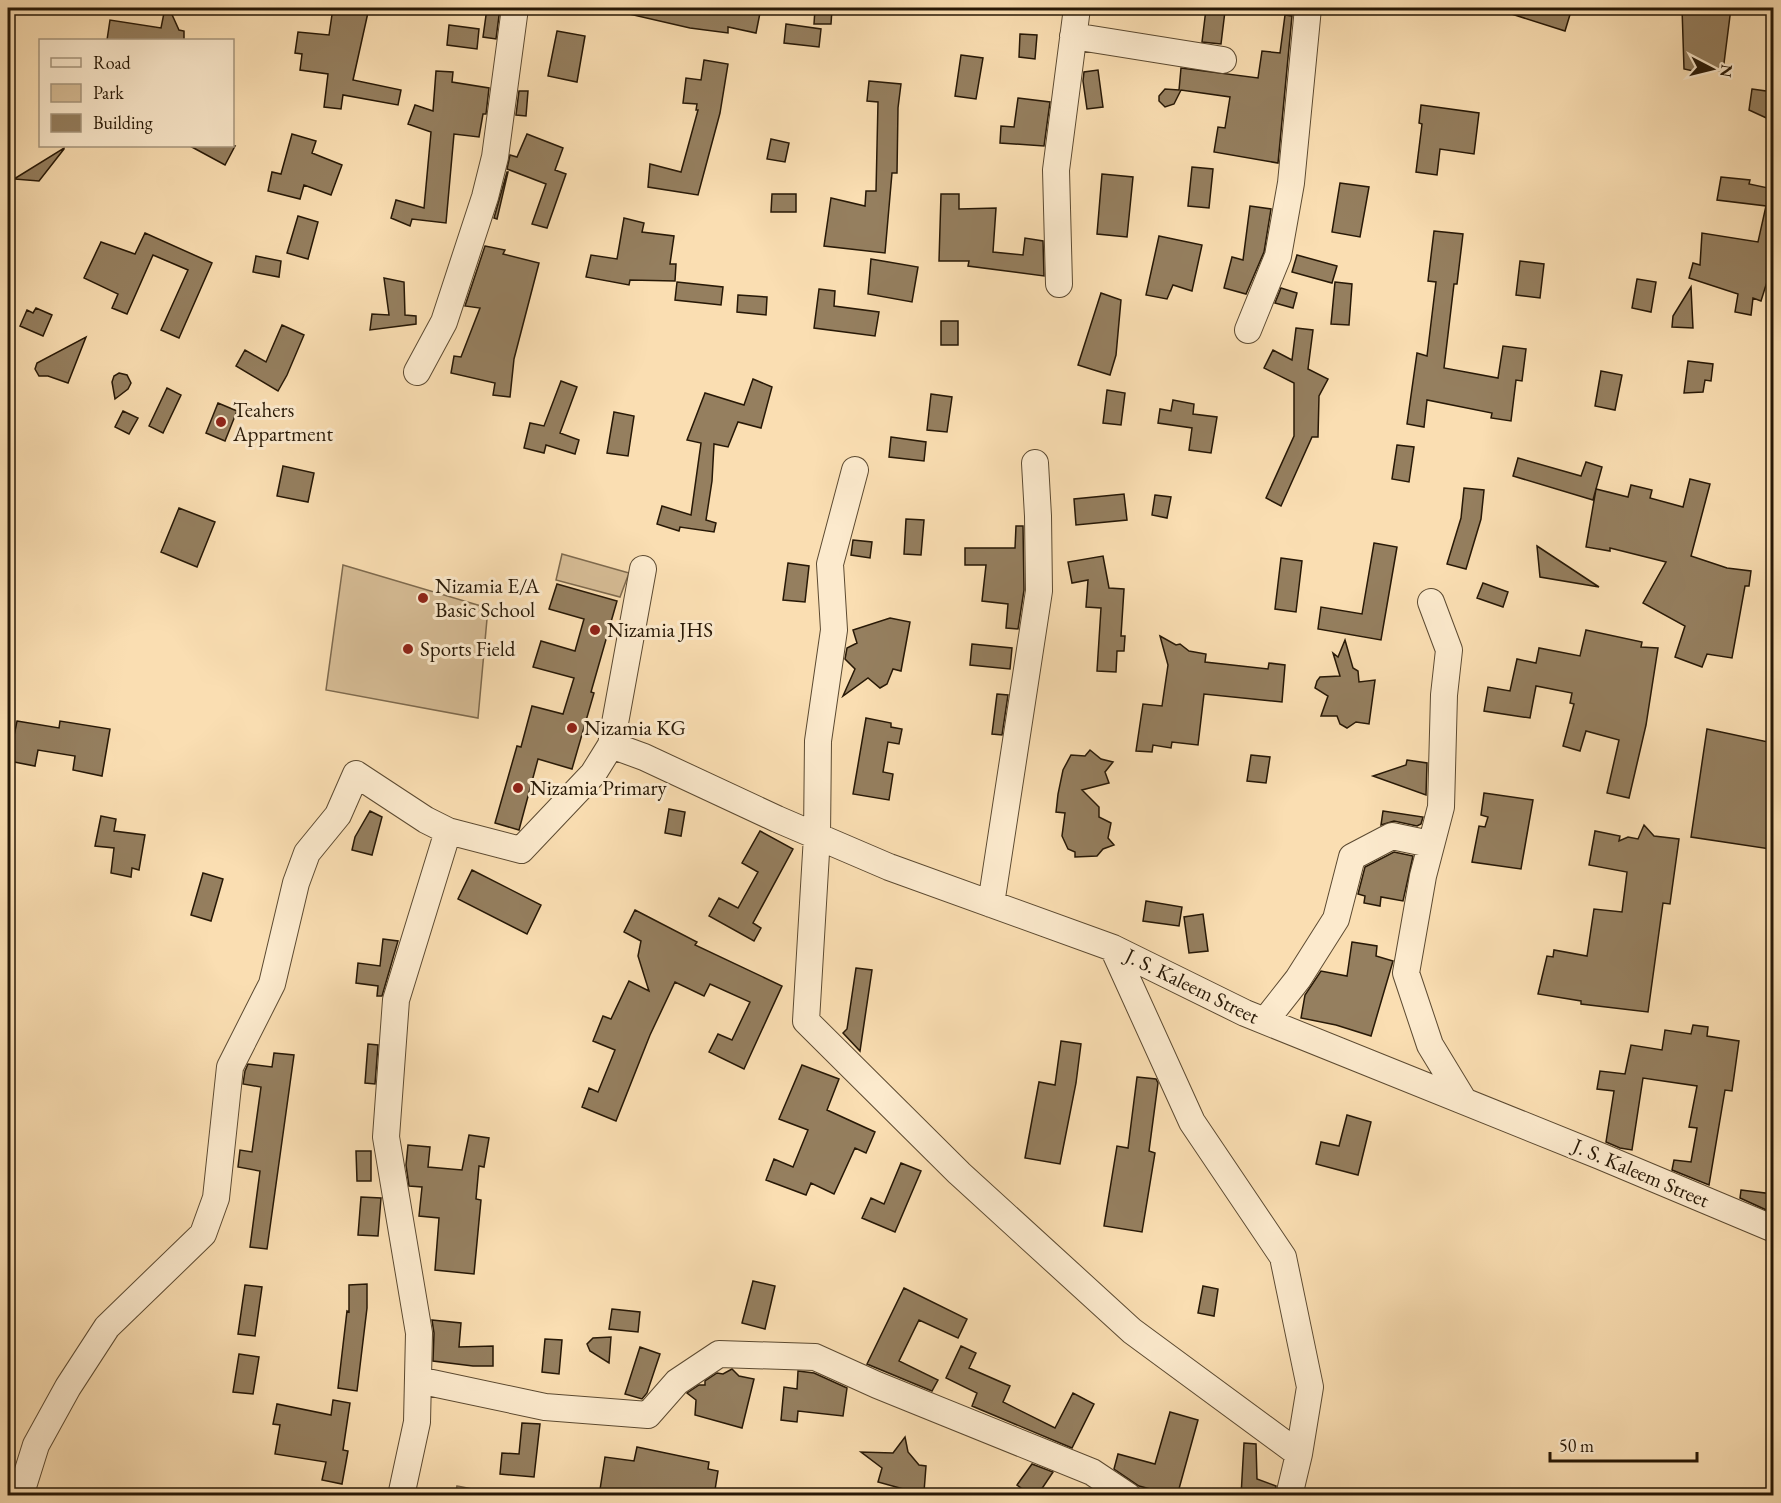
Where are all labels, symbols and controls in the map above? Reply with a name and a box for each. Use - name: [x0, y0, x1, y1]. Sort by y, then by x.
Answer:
- legend: [39, 39, 234, 147]
- north arrow: [1682, 39, 1742, 99]
- text: Road: [93, 51, 132, 74]
- text: N: [1715, 63, 1738, 79]
- text: Park: [93, 81, 124, 104]
- text: Building: [93, 111, 153, 134]
- place label: Teahers Appartment: [232, 396, 334, 447]
- marker: Teahers Appartment: [214, 415, 228, 429]
- place label: Nizamia E/A Basic School: [435, 572, 540, 623]
- marker: Nizamia E/A Basic School: [416, 591, 430, 605]
- place label: Nizamia JHS: [607, 616, 713, 643]
- marker: Nizamia JHS: [588, 623, 602, 637]
- place label: Sports Field: [420, 635, 516, 662]
- marker: Sports Field: [401, 642, 415, 656]
- place label: Nizamia KG: [584, 714, 686, 741]
- marker: Nizamia KG: [565, 721, 579, 735]
- place label: Nizamia Primary: [530, 774, 668, 801]
- marker: Nizamia Primary: [511, 781, 525, 795]
- street label: J. S. Kaleem Street: [1119, 941, 1264, 1030]
- street label: J. S. Kaleem Street: [1567, 1131, 1714, 1214]
- scale bar: [1550, 1425, 1697, 1463]
- text: 50 m: [1559, 1434, 1594, 1457]

